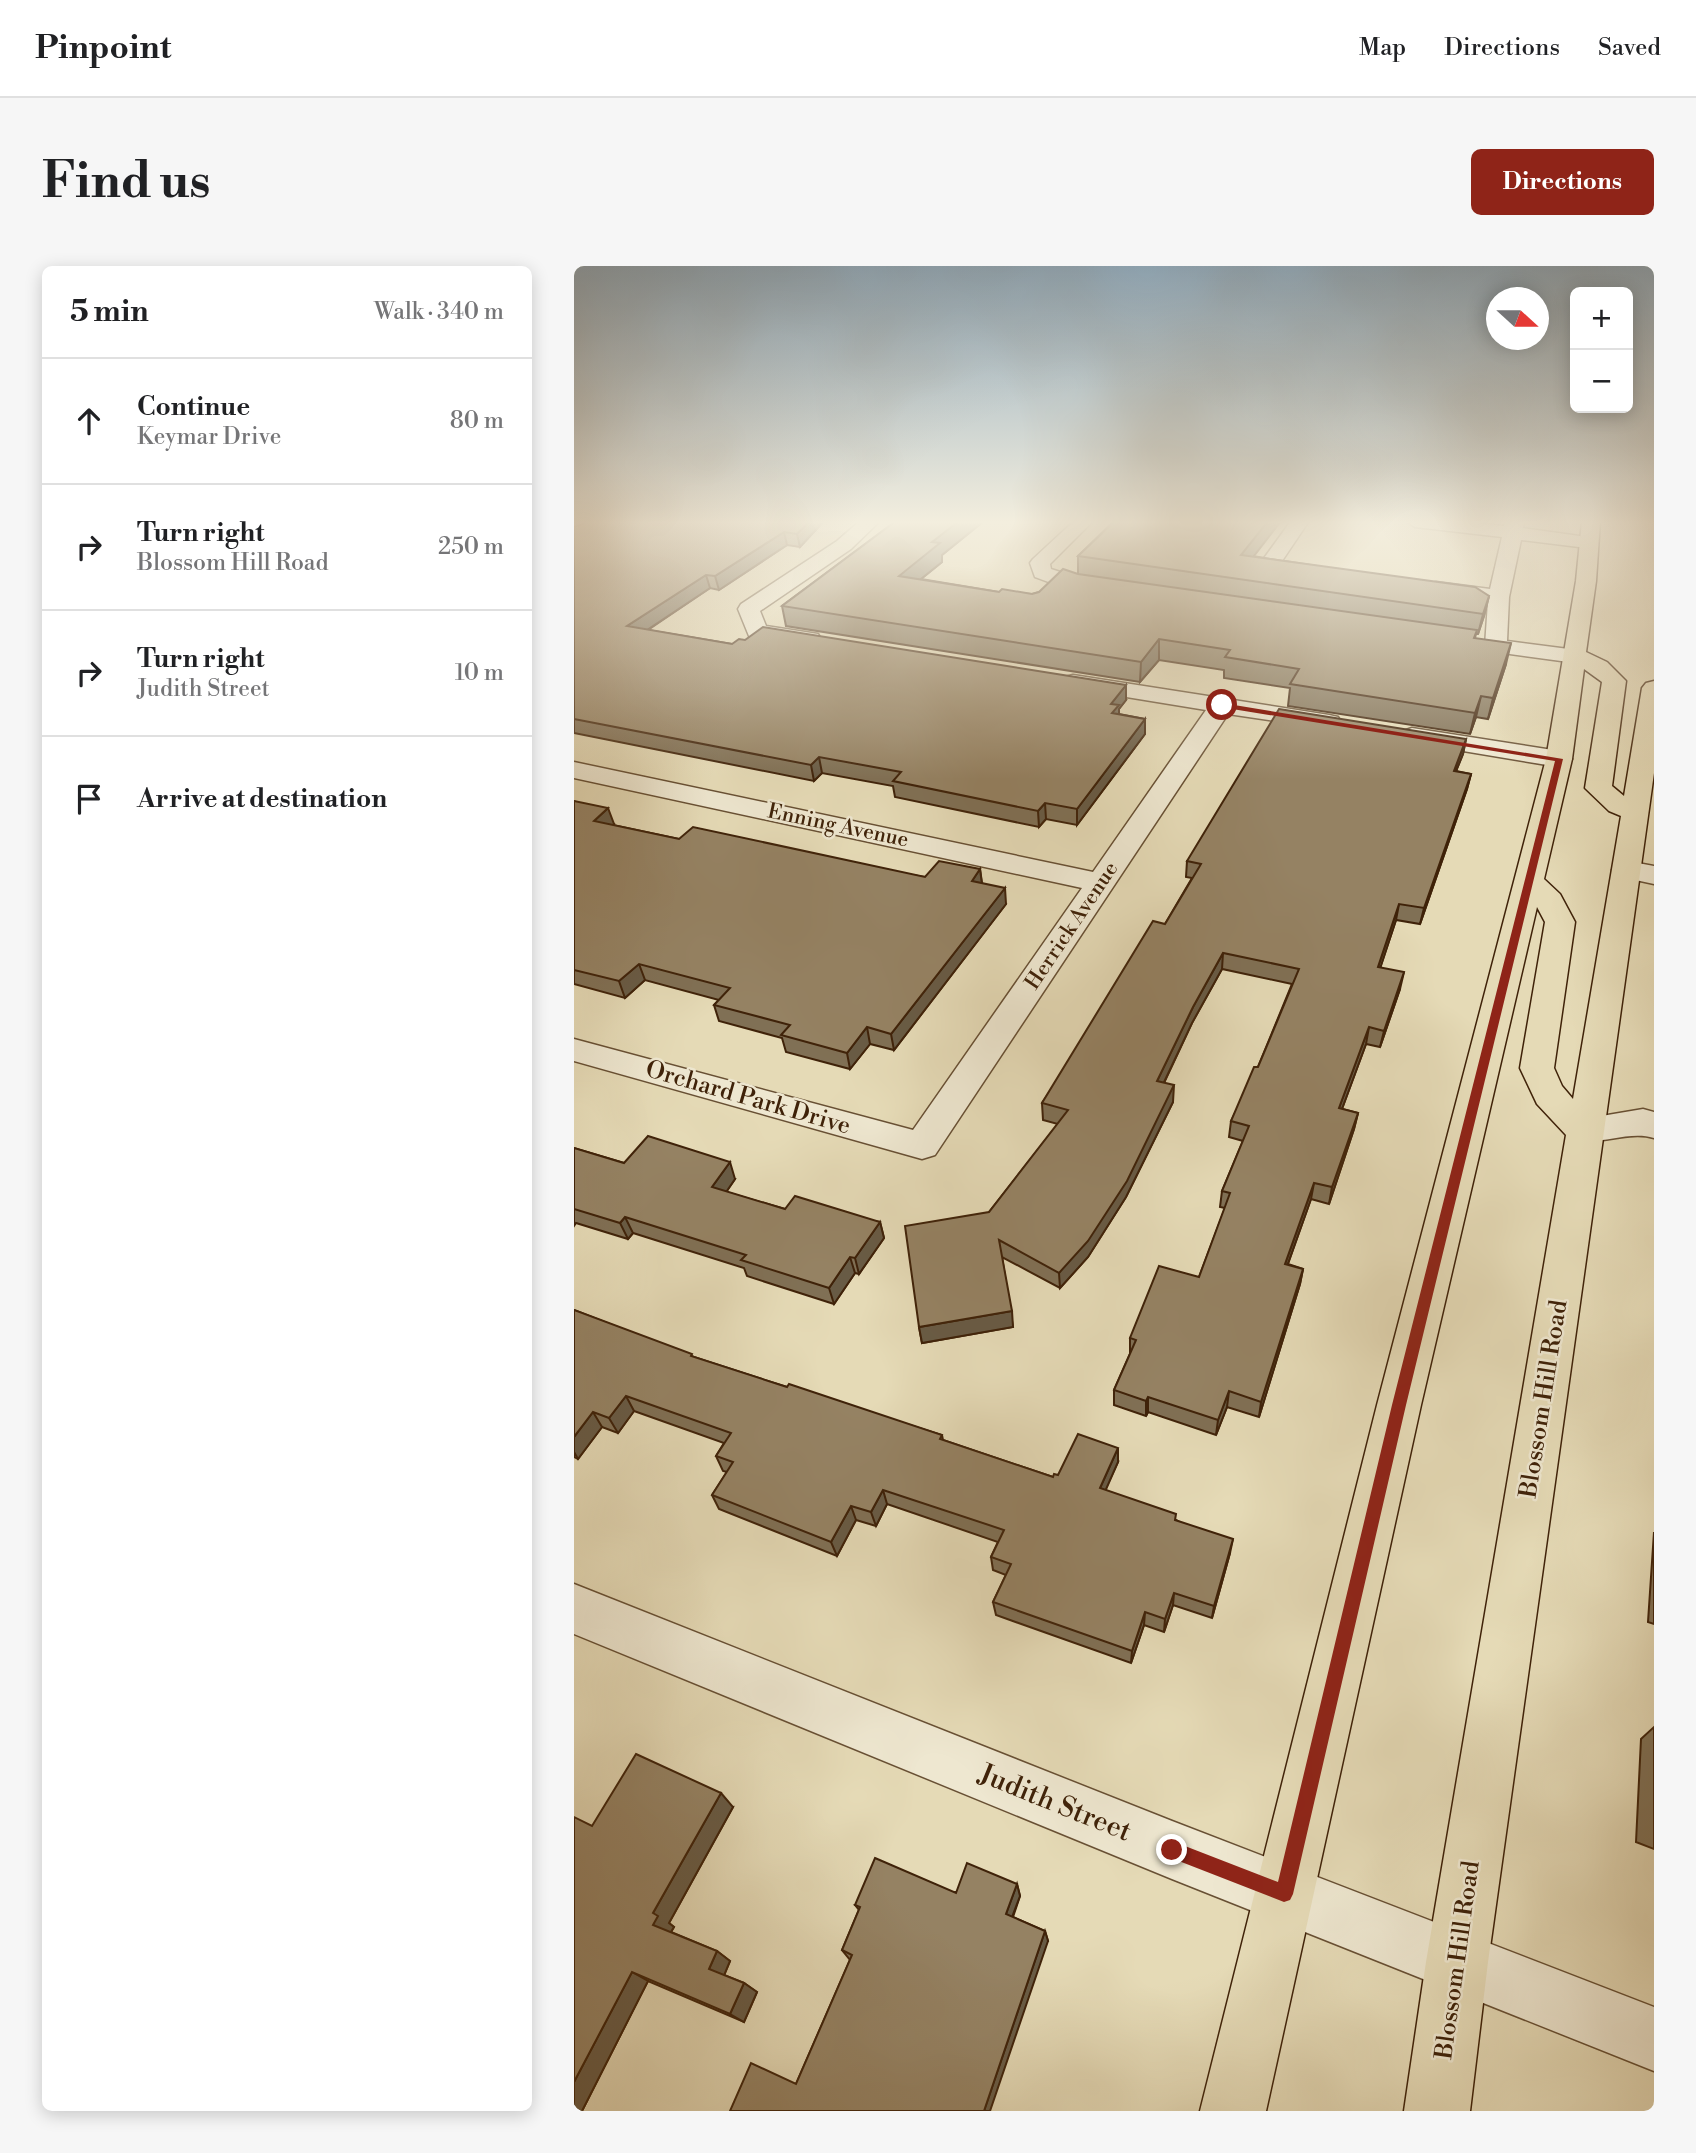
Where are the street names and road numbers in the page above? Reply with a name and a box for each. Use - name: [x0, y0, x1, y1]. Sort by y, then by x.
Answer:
- street label: Enning Avenue: [765, 798, 911, 854]
- street label: Herrick Avenue: [1020, 857, 1124, 995]
- street label: Orchard Park Drive: [642, 1054, 854, 1142]
- street label: Blossom Hill Road: [1513, 1298, 1575, 1501]
- street label: Judith Street: [973, 1756, 1137, 1850]
- street label: Blossom Hill Road: [1429, 1859, 1487, 2062]

